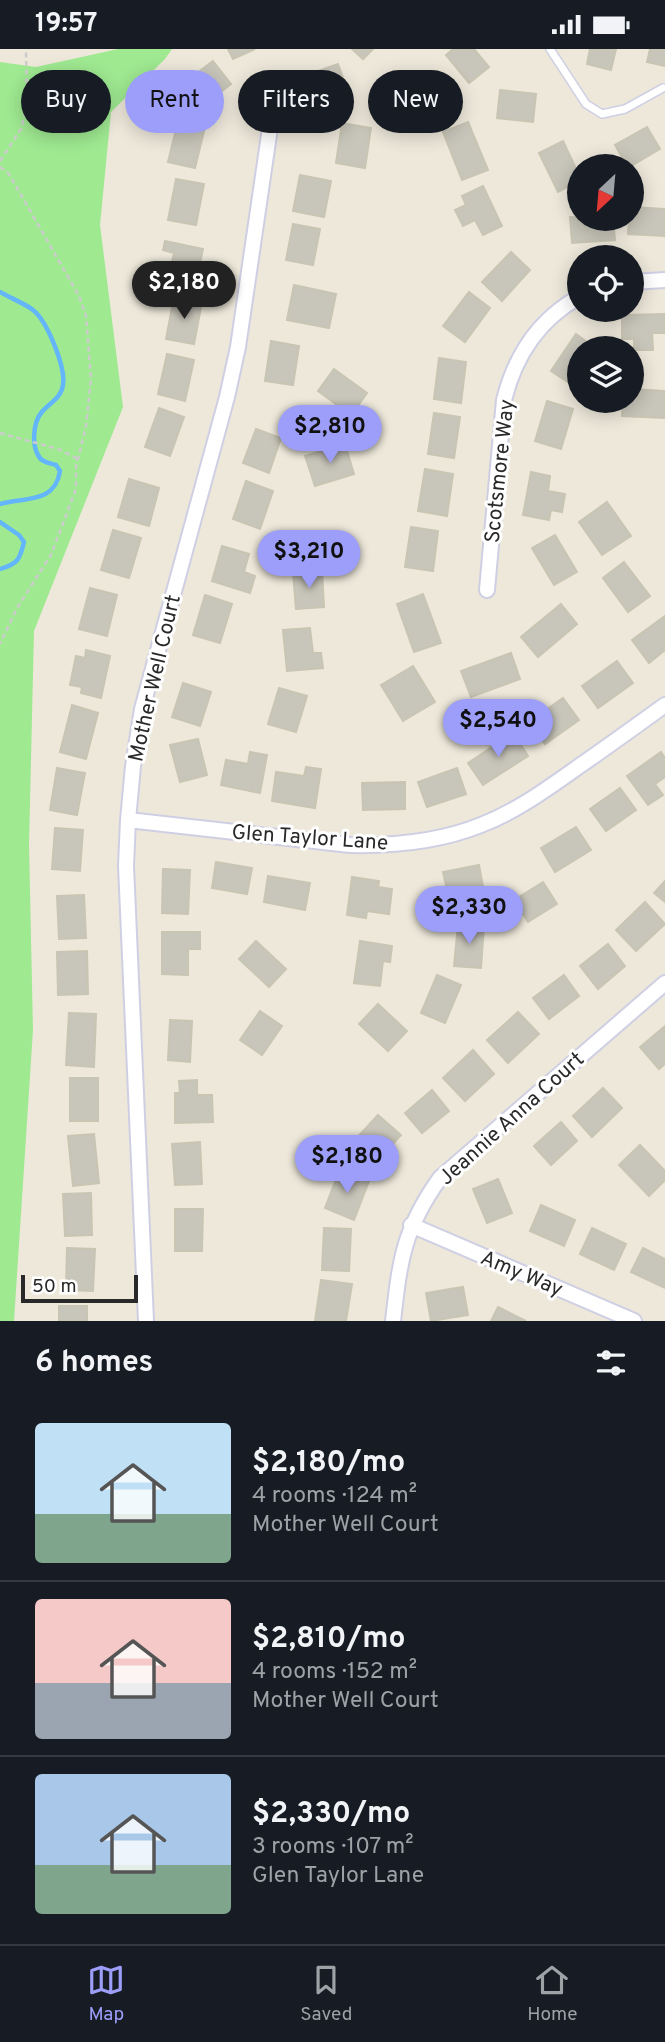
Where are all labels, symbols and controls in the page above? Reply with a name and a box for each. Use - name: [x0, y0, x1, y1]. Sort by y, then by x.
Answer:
- text: 19:57: [35, 8, 98, 41]
- chip: Buy: [21, 70, 111, 133]
- chip: Rent: [125, 70, 224, 133]
- chip: Filters: [238, 70, 354, 133]
- chip: New: [368, 70, 463, 133]
- north arrow: [567, 154, 644, 231]
- map controls: [567, 154, 644, 413]
- button: locate: [567, 245, 644, 322]
- pin: $2,180: [127, 261, 241, 321]
- text: $2,180: [148, 269, 220, 298]
- button: layers: [567, 336, 644, 413]
- street label: Scotsmore Way: [480, 398, 521, 544]
- pin: $2,810: [273, 405, 387, 465]
- text: $2,810: [294, 413, 366, 442]
- pin: $3,210: [252, 531, 366, 590]
- text: $3,210: [273, 538, 345, 567]
- street label: Mother Well Court: [123, 592, 188, 764]
- pin: $2,540: [441, 699, 555, 759]
- text: $2,540: [459, 707, 537, 736]
- street label: Glen Taylor Lane: [231, 820, 389, 857]
- pin: $2,330: [412, 887, 526, 946]
- text: $2,330: [431, 894, 507, 923]
- street label: Jeannie Anna Court: [434, 1047, 590, 1192]
- pin: $2,180: [290, 1135, 404, 1195]
- text: $2,180: [311, 1143, 383, 1172]
- street label: Amy Way: [476, 1245, 567, 1304]
- scale bar: [21, 1272, 138, 1304]
- text: 50 m: [32, 1275, 77, 1299]
- icon: filters: [592, 1344, 630, 1382]
- text: 6 homes: [35, 1345, 153, 1382]
- text: $2,180/mo: [252, 1445, 405, 1482]
- icon: home: [91, 1451, 175, 1535]
- text: 4 rooms · 124 m²: [252, 1482, 417, 1511]
- text: Mother Well Court: [252, 1511, 439, 1540]
- text: $2,810/mo: [252, 1621, 406, 1658]
- icon: home: [91, 1627, 175, 1711]
- text: 4 rooms · 152 m²: [252, 1658, 417, 1687]
- text: Mother Well Court: [252, 1687, 439, 1716]
- text: $2,330/mo: [252, 1796, 410, 1833]
- icon: home: [91, 1802, 175, 1886]
- text: 3 rooms · 107 m²: [252, 1833, 414, 1862]
- text: Glen Taylor Lane: [252, 1862, 424, 1891]
- tab: Map: [87, 1961, 125, 2027]
- tab: Saved: [300, 1961, 352, 2027]
- tab: Home: [527, 1961, 578, 2027]

